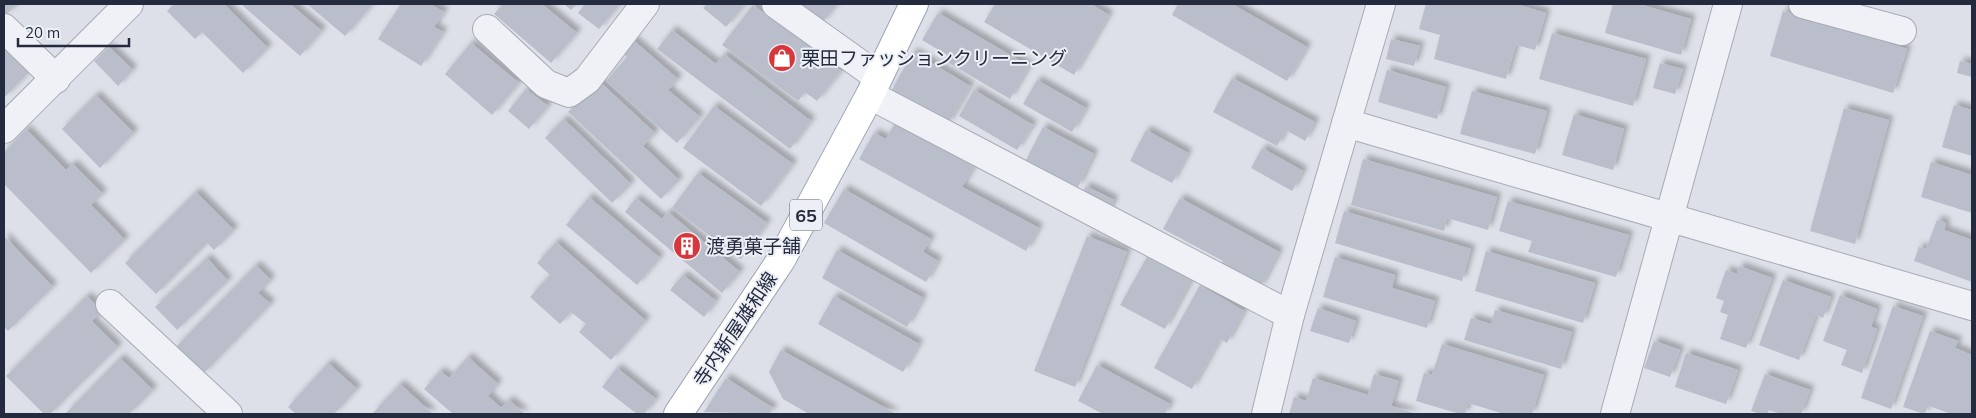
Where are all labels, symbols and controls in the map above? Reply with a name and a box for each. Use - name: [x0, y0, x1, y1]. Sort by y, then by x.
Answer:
- scale bar: [18, 15, 129, 47]
- text: 20 m: [25, 23, 60, 42]
- shop icon: 栗田ファッションクリーニング: [767, 43, 797, 73]
- place label: 栗田ファッションクリーニング: [801, 46, 1067, 70]
- road number: 65: [790, 200, 822, 230]
- building icon: 渡勇菓子舗: [672, 231, 702, 261]
- place label: 渡勇菓子舗: [706, 234, 801, 258]
- street label: 寺内新屋雄和線: [688, 267, 782, 391]

